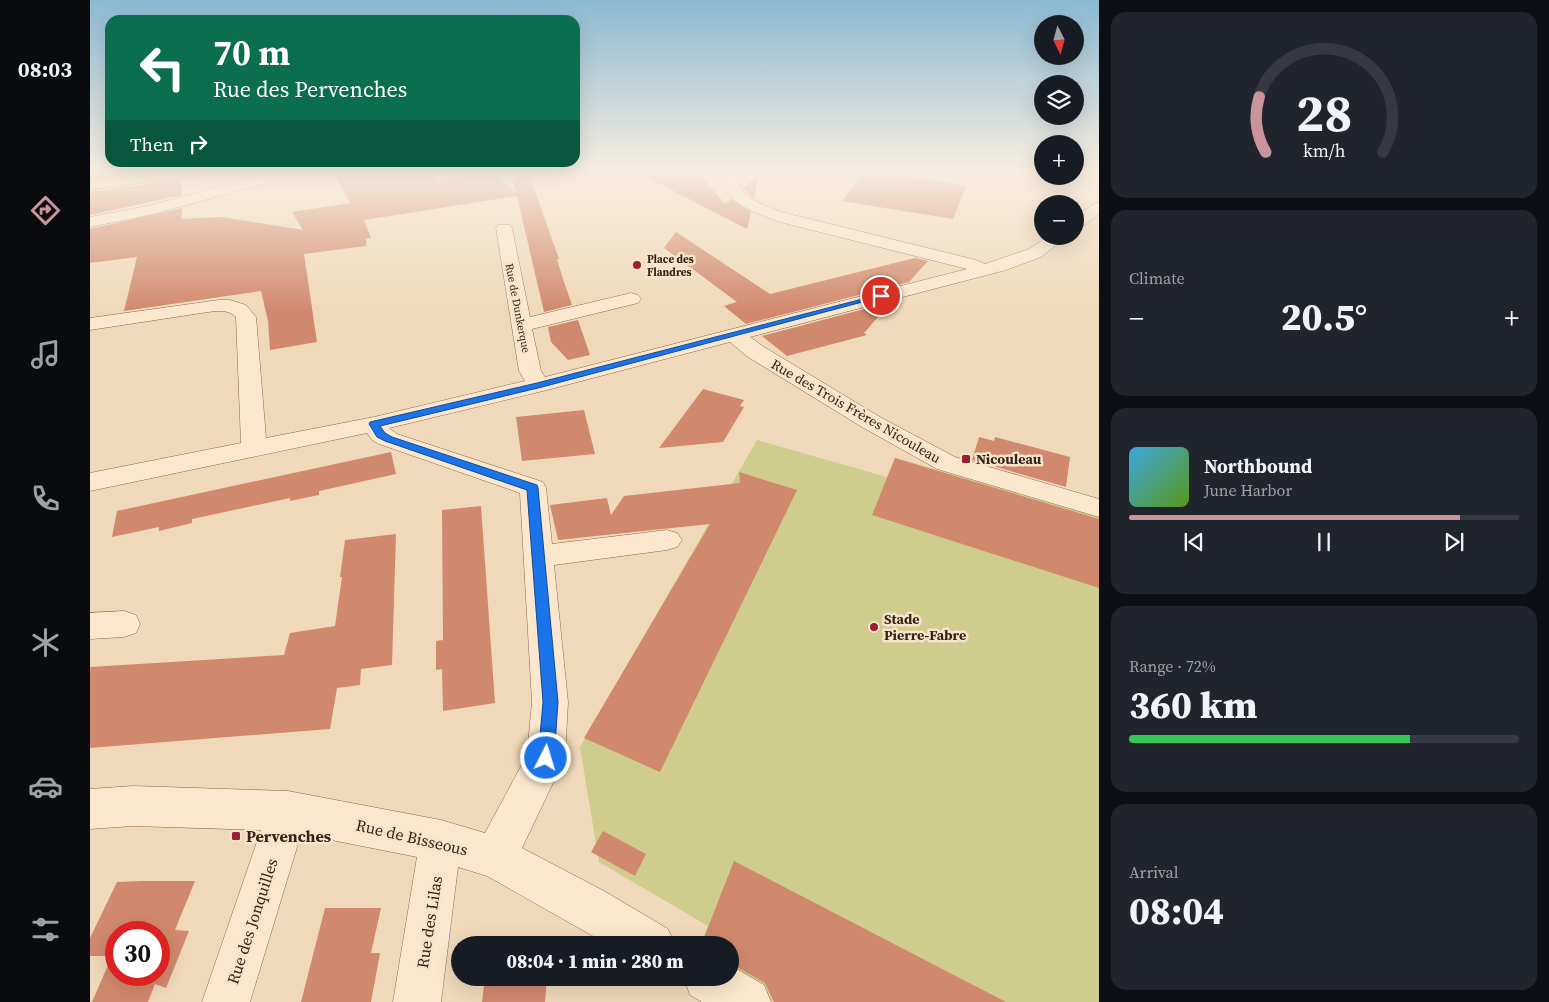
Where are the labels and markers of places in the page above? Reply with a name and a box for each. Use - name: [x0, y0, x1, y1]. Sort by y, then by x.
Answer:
- place label: Place des Flandres: [647, 252, 694, 280]
- marker: Place des Flandres: [631, 259, 643, 271]
- pin: [860, 275, 902, 317]
- place label: Nicouleau: [976, 449, 1042, 469]
- marker: Nicouleau: [960, 453, 972, 465]
- place label: Stade Pierre-Fabre: [884, 609, 966, 645]
- marker: Stade Pierre-Fabre: [868, 621, 880, 633]
- place label: Pervenches: [246, 825, 331, 847]
- marker: Pervenches: [230, 830, 242, 842]

